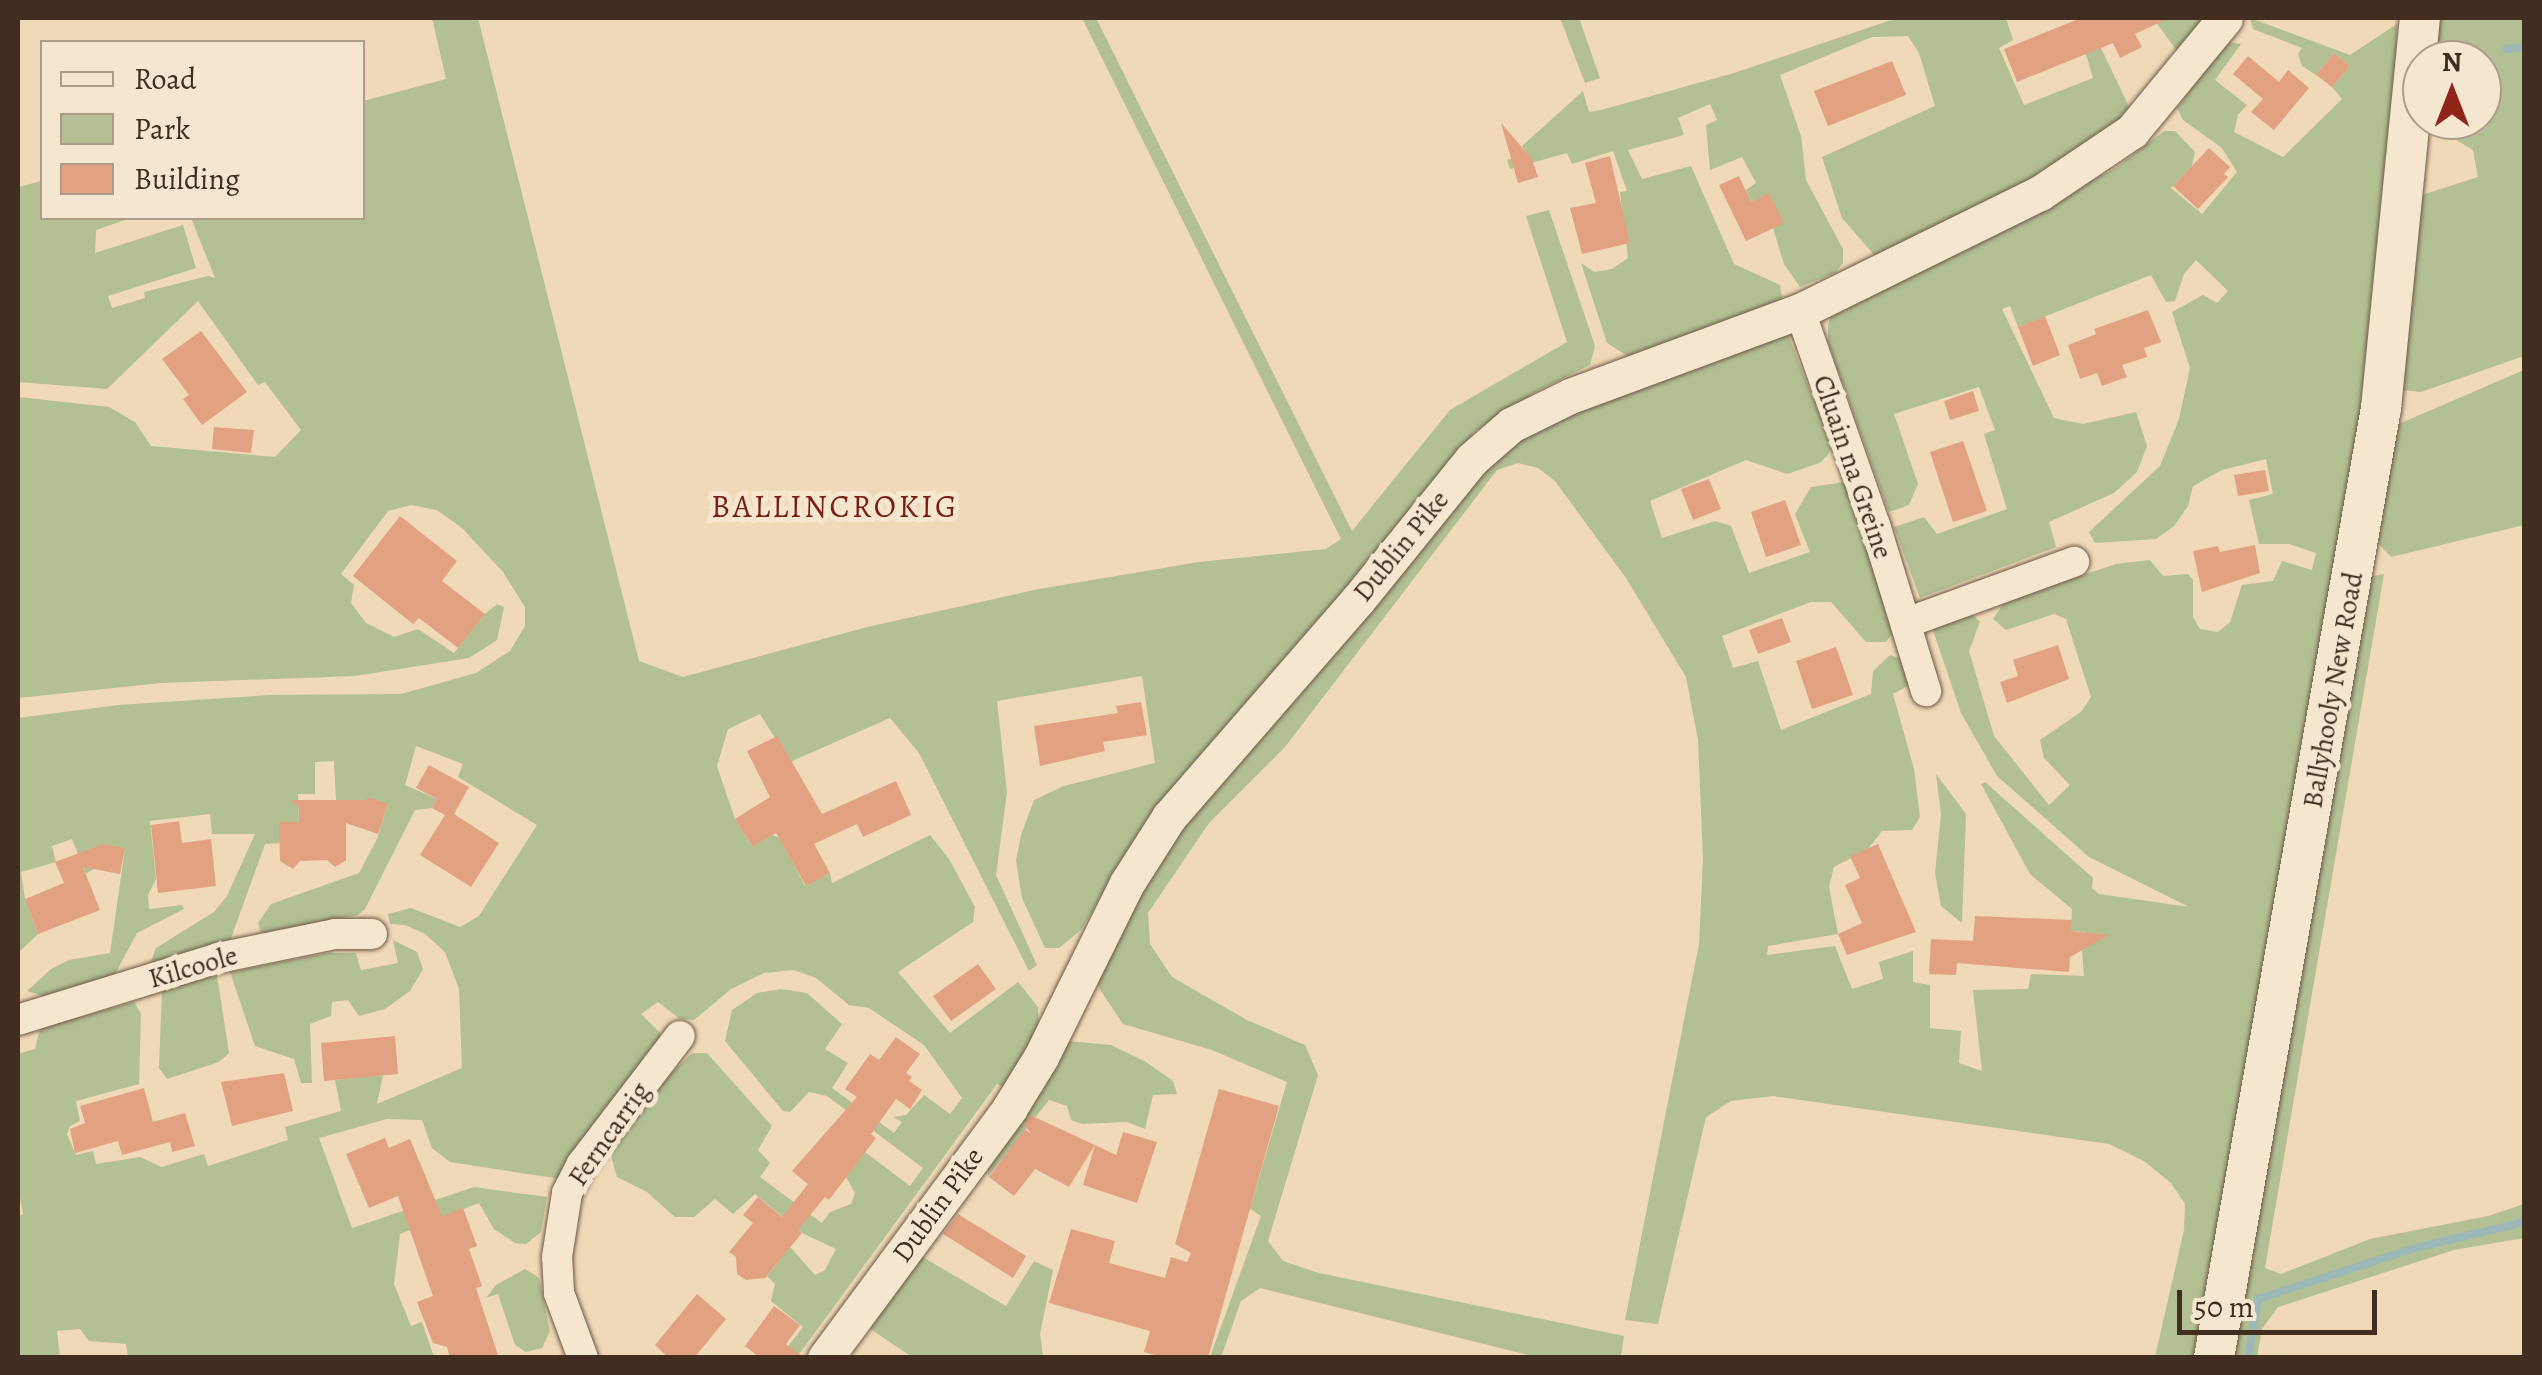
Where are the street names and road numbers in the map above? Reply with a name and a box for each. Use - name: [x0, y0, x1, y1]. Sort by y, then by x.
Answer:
- street label: Cluain na Greine: [1806, 371, 1900, 563]
- street label: Dublin Pike: [1346, 484, 1456, 608]
- street label: Ballyhooly New Road: [2296, 569, 2370, 811]
- street label: Kilcoole: [145, 938, 241, 996]
- street label: Ferncarrig: [561, 1075, 657, 1193]
- street label: Dublin Pike: [885, 1141, 991, 1269]

